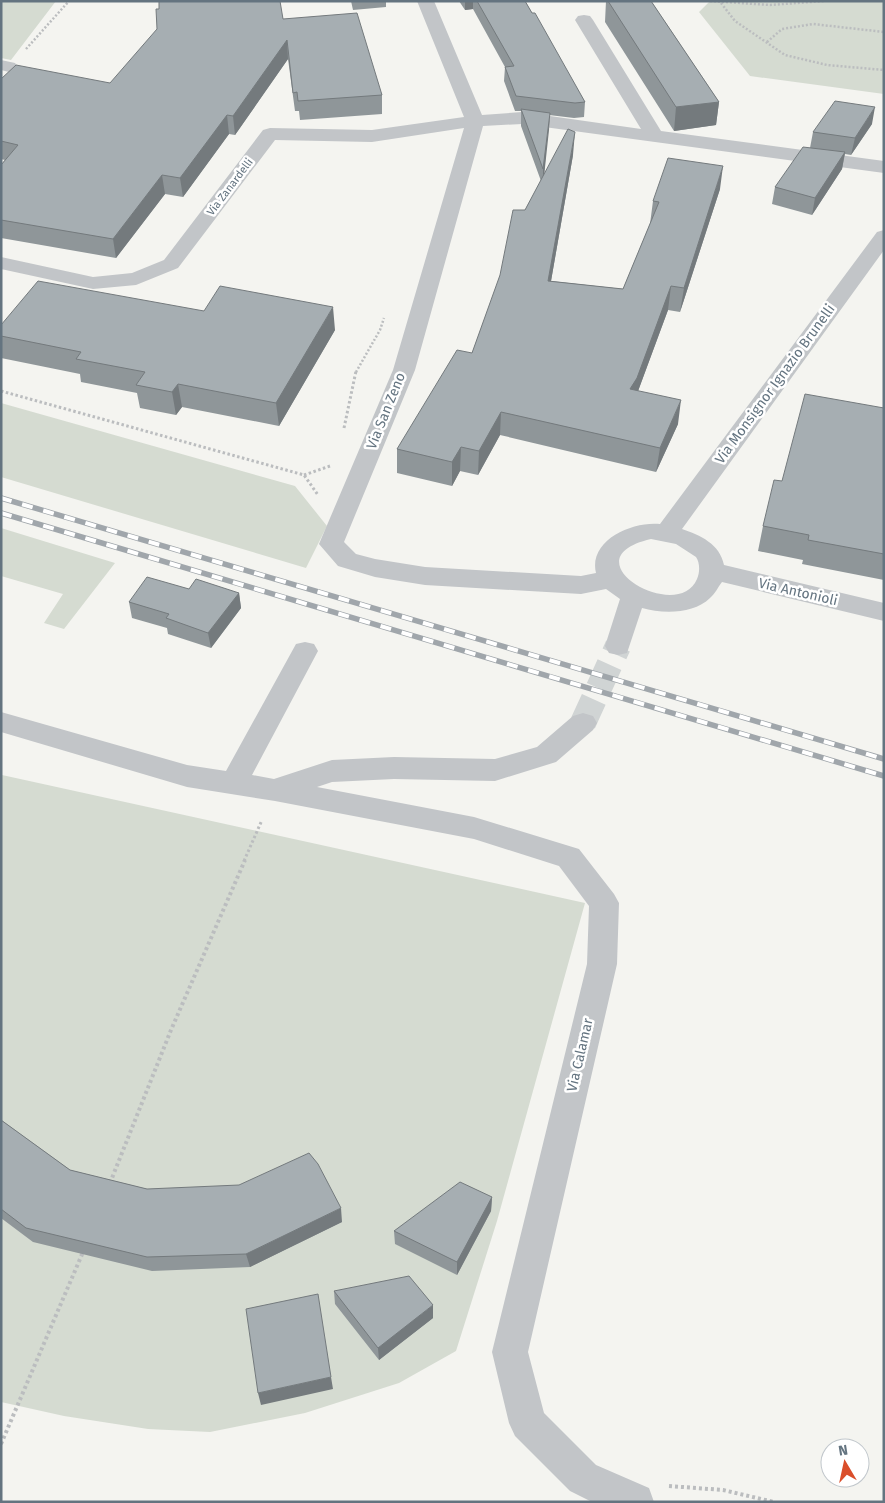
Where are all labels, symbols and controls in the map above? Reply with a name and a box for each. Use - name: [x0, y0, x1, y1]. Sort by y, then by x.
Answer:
- street label: Via Zanardelli: [204, 156, 256, 218]
- street label: Via Monsignor Ignazio Brunelli: [711, 301, 839, 467]
- street label: Via San Zeno: [363, 370, 409, 452]
- street label: Via Antonioli: [757, 575, 839, 609]
- street label: Via Calamar: [563, 1016, 597, 1093]
- north arrow: [820, 1438, 870, 1488]
- text: N: [837, 1442, 849, 1460]

